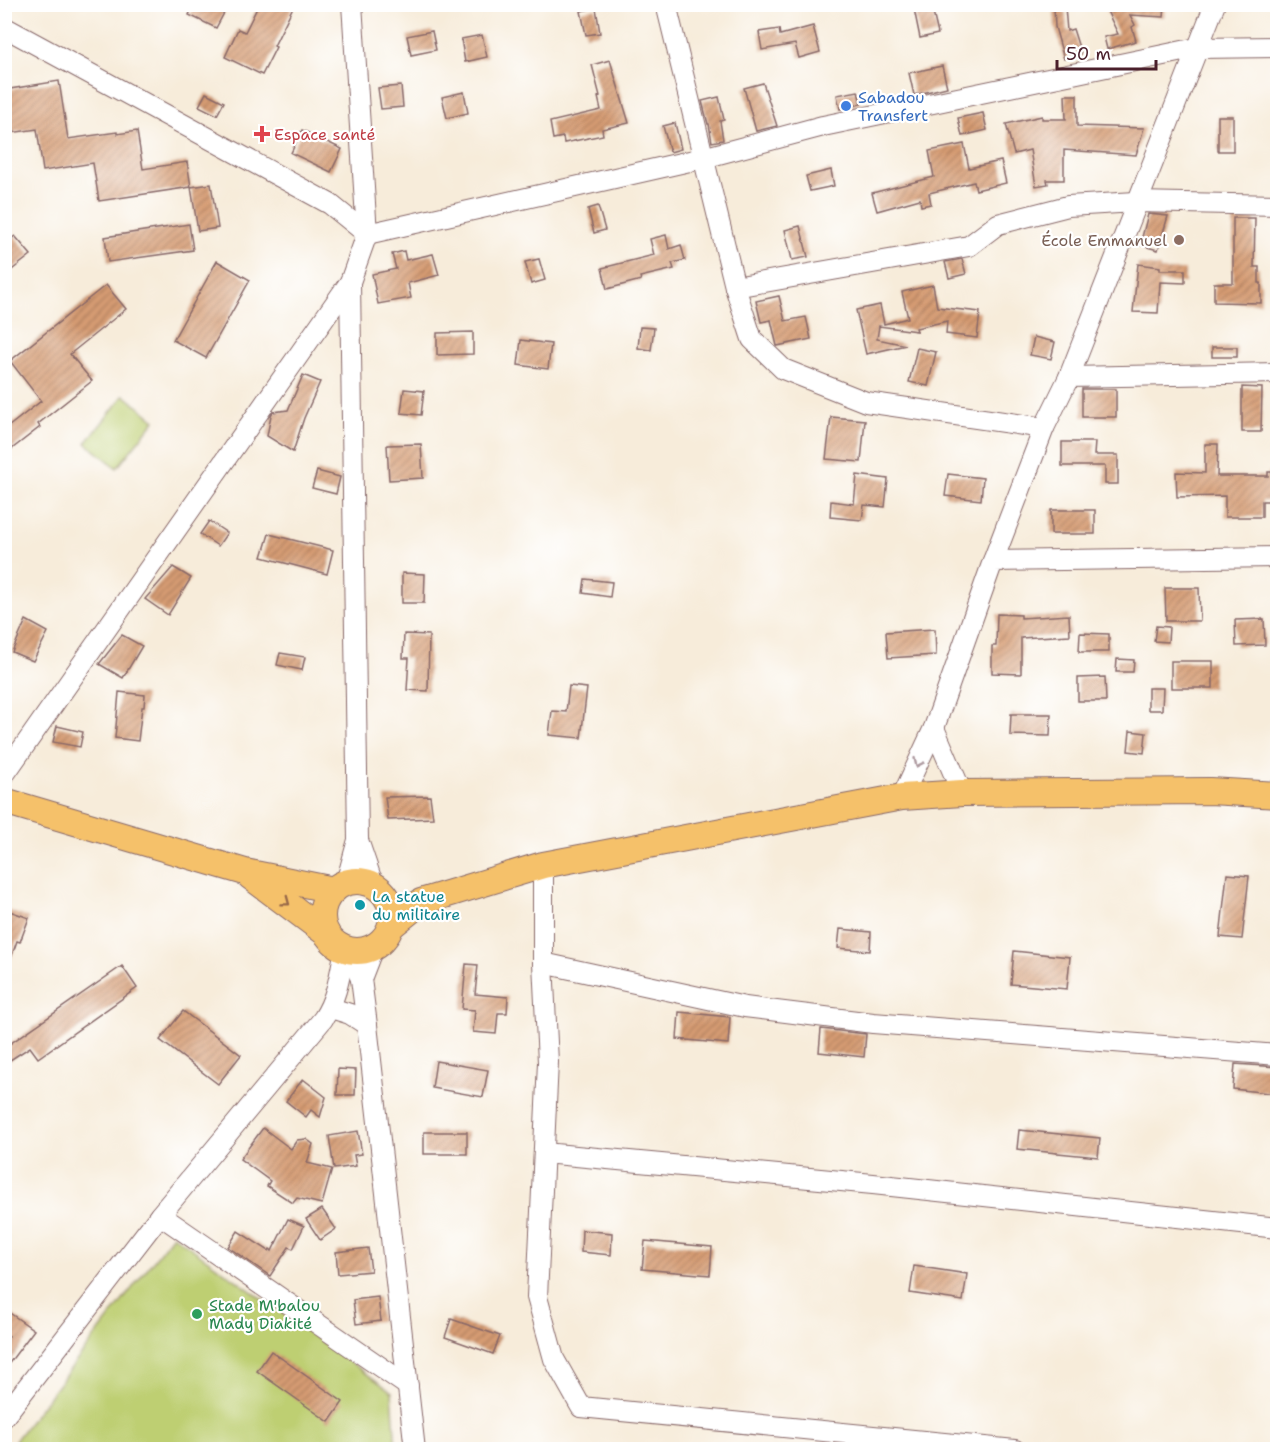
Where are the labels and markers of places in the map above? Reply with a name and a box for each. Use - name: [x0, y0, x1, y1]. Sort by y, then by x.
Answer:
- place label: Sabadou Transfert: [858, 87, 928, 126]
- marker: Sabadou Transfert: [839, 99, 853, 113]
- place label: Espace santé: [274, 124, 375, 145]
- marker: Espace santé: [255, 127, 269, 141]
- place label: École Emmanuel: [1041, 230, 1167, 251]
- marker: École Emmanuel: [1172, 233, 1186, 247]
- place label: La statue du militaire: [372, 886, 460, 925]
- marker: La statue du militaire: [353, 898, 367, 912]
- place label: Stade M'balou Mady Diakité: [209, 1295, 320, 1334]
- marker: Stade M'balou Mady Diakité: [190, 1307, 204, 1321]

